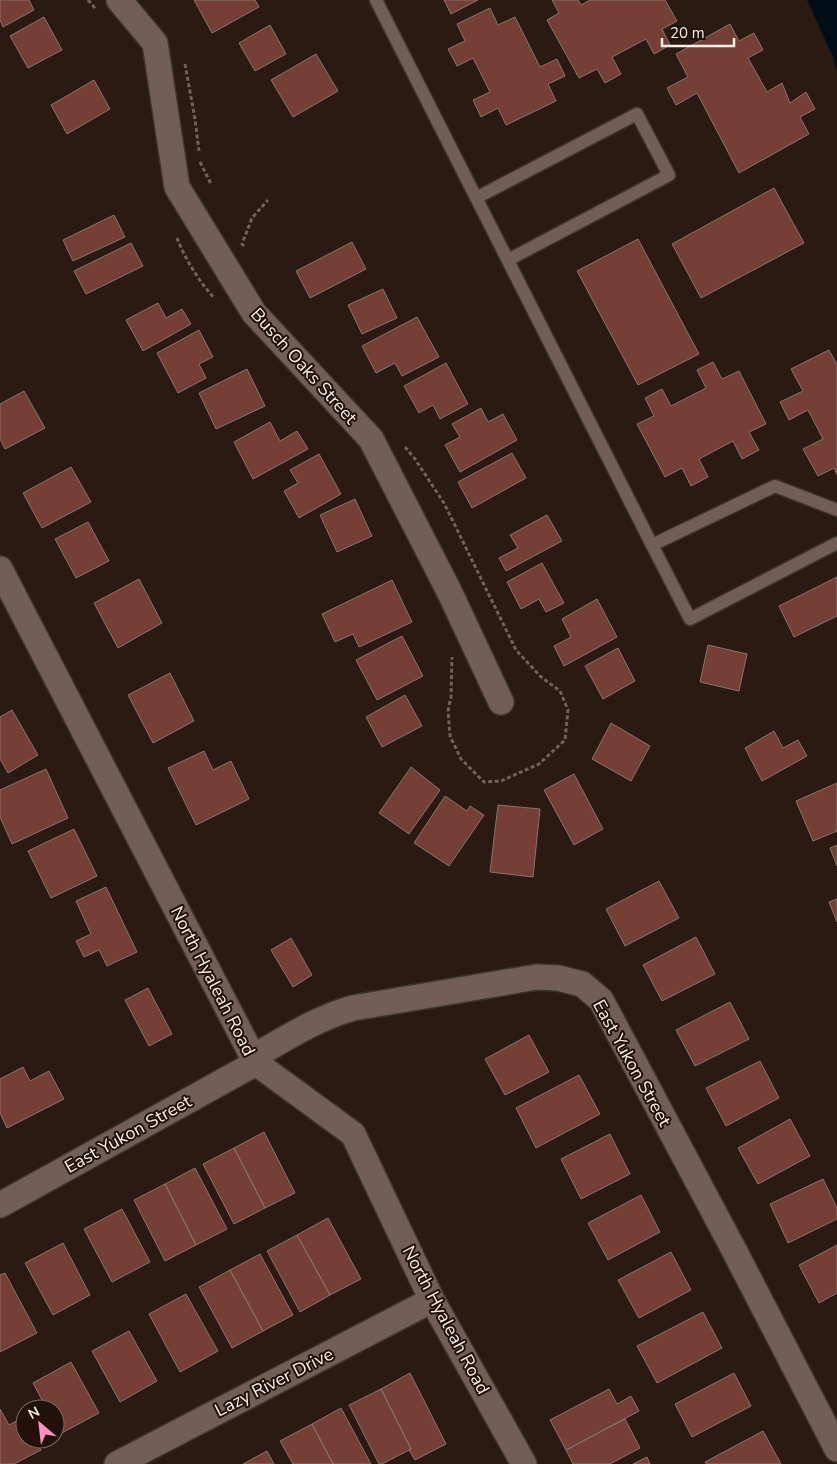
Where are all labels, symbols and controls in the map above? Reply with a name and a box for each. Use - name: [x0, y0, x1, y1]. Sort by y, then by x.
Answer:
- scale bar: [662, 15, 734, 47]
- text: 20 m: [670, 23, 705, 43]
- street label: Busch Oaks Street: [245, 303, 363, 430]
- street label: North Hyaleah Road: [165, 902, 261, 1060]
- street label: East Yukon Street: [587, 995, 677, 1131]
- street label: East Yukon Street: [60, 1089, 196, 1179]
- street label: North Hyaleah Road: [397, 1242, 495, 1398]
- street label: Lazy River Drive: [211, 1342, 337, 1422]
- north arrow: [15, 1399, 65, 1449]
- text: N: [25, 1402, 43, 1424]

